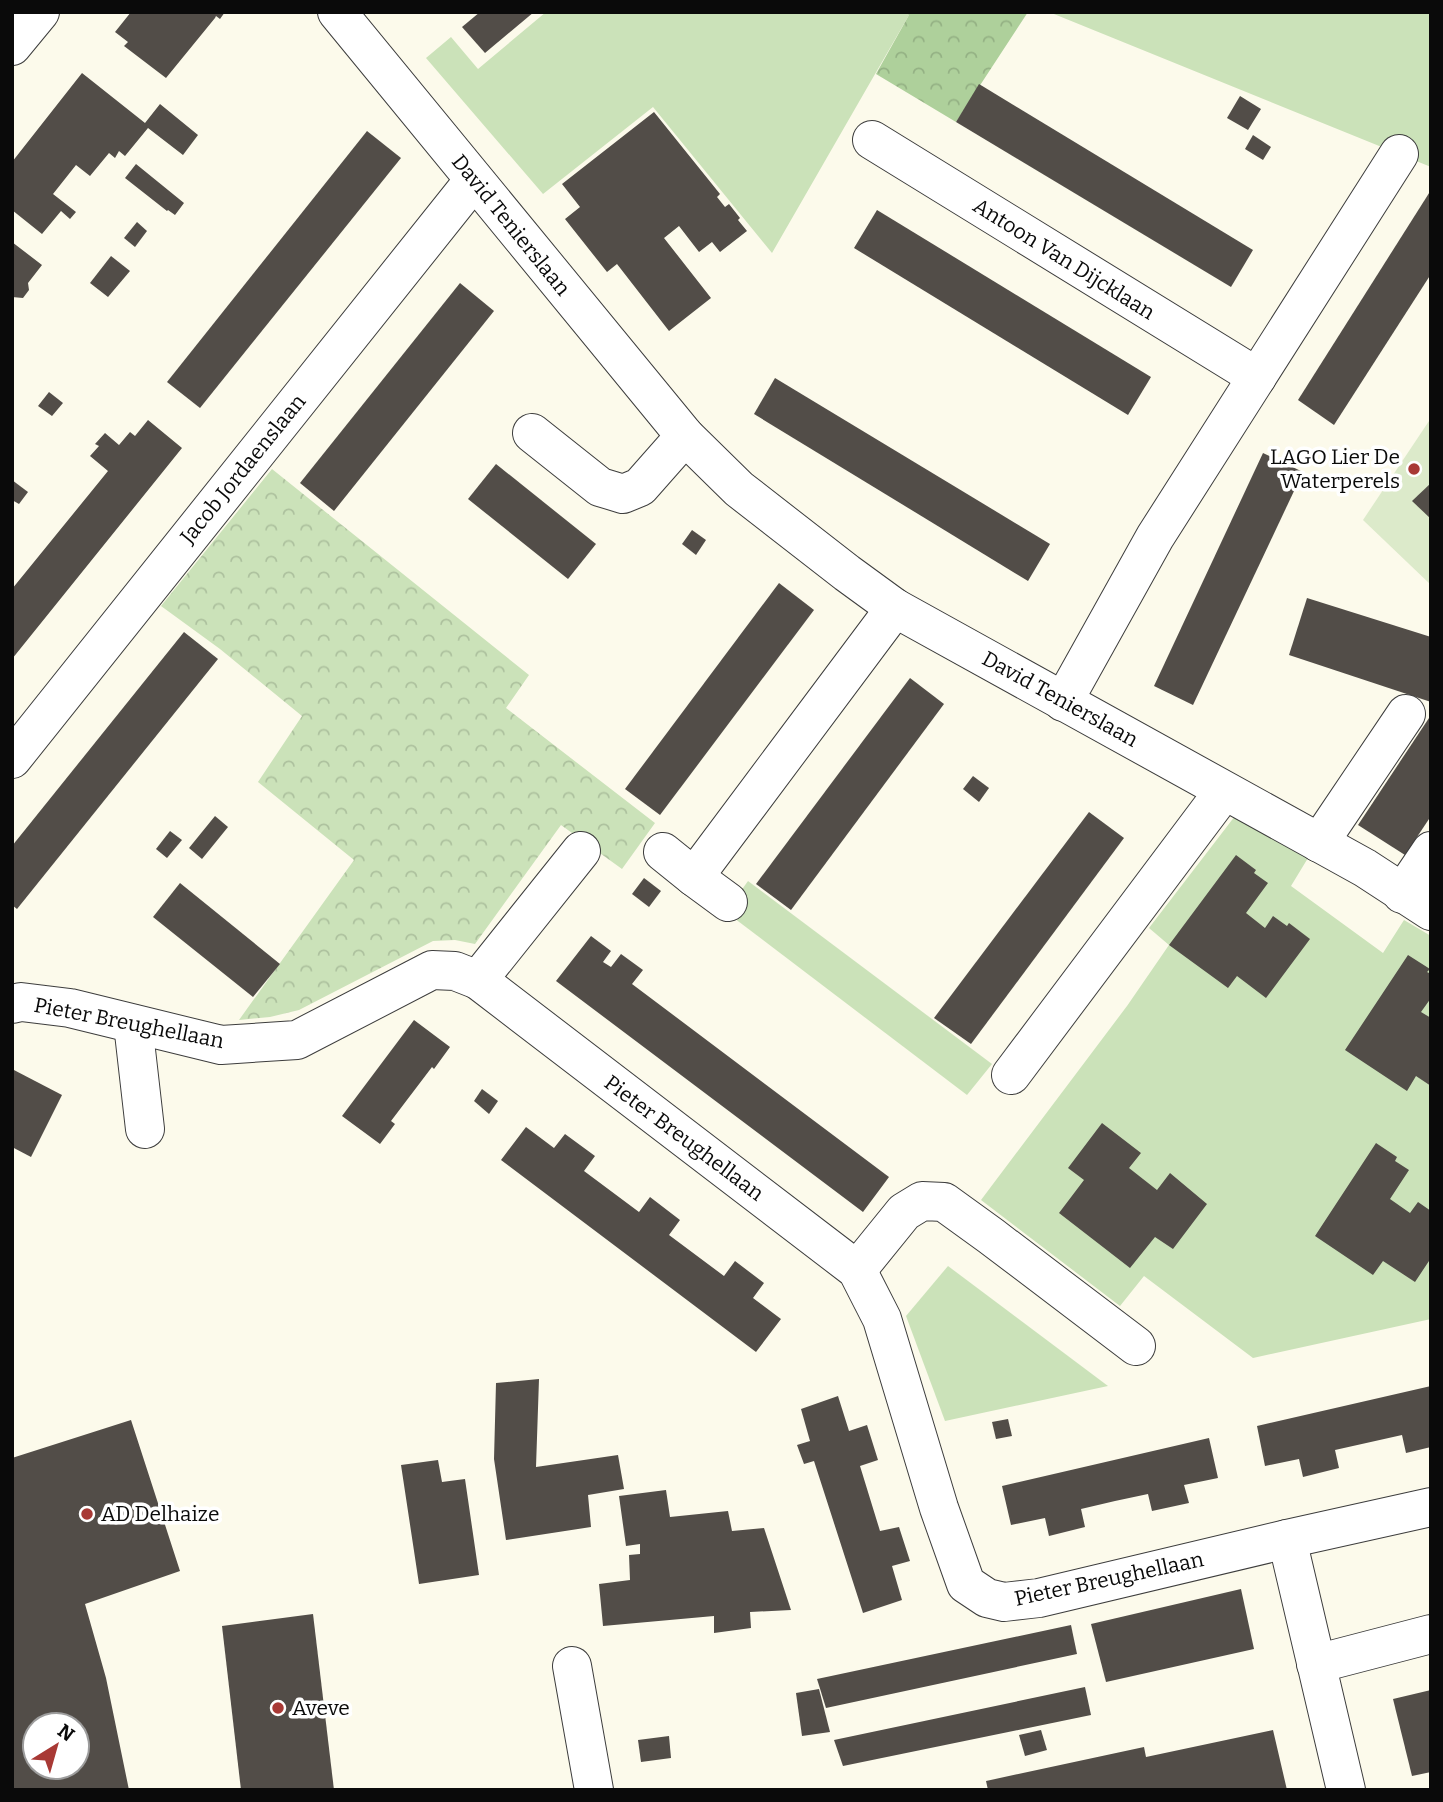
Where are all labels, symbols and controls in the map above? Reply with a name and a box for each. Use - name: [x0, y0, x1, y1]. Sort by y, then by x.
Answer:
- street label: David Tenierslaan: [446, 149, 576, 301]
- street label: Antoon Van Dijcklaan: [968, 193, 1160, 325]
- street label: Jacob Jordaenslaan: [174, 389, 311, 550]
- place label: LAGO Lier De Waterperels: [1270, 444, 1400, 494]
- marker: LAGO Lier De Waterperels: [1406, 461, 1422, 477]
- street label: David Tenierslaan: [977, 645, 1143, 753]
- street label: Pieter Breughellaan: [32, 992, 226, 1054]
- street label: Pieter Breughellaan: [599, 1070, 769, 1206]
- place label: AD Delhaize: [101, 1501, 219, 1527]
- marker: AD Delhaize: [79, 1506, 95, 1522]
- street label: Pieter Breughellaan: [1012, 1546, 1206, 1612]
- place label: Aveve: [292, 1695, 350, 1721]
- marker: Aveve: [270, 1700, 286, 1716]
- north arrow: [21, 1711, 91, 1781]
- text: N: [53, 1719, 79, 1747]

